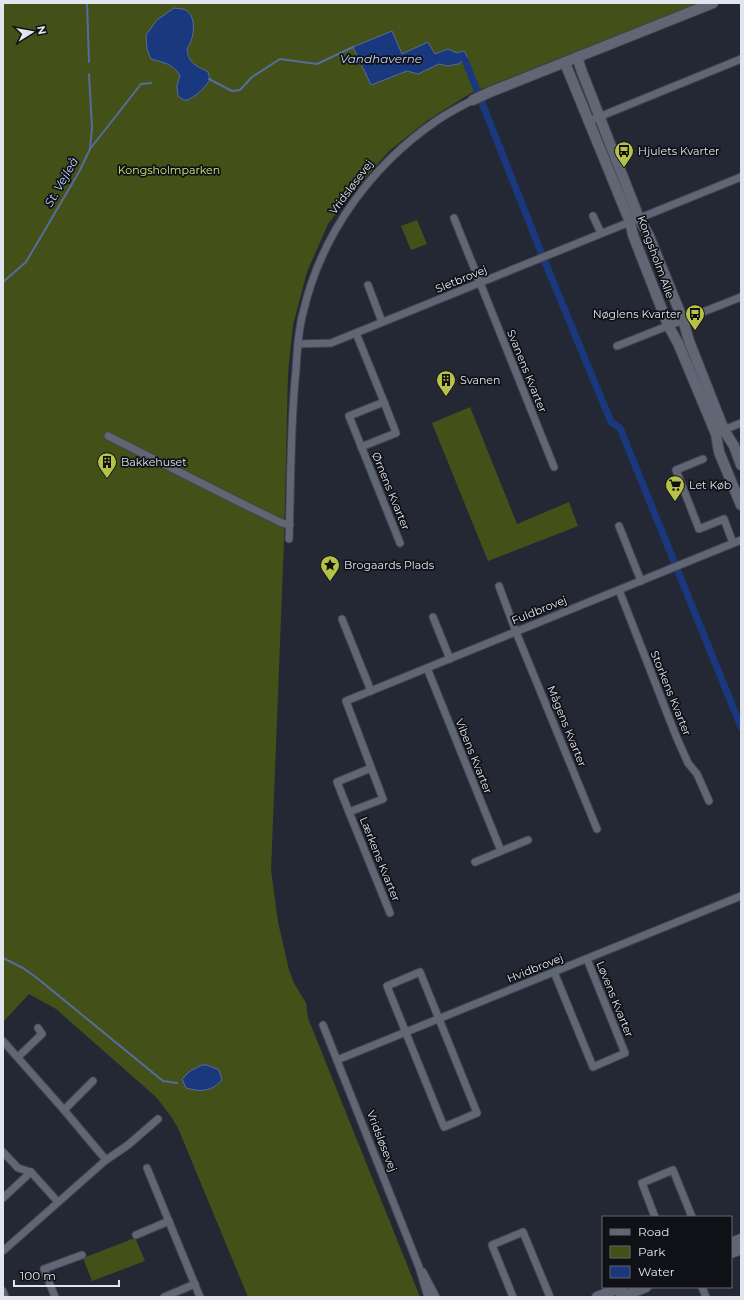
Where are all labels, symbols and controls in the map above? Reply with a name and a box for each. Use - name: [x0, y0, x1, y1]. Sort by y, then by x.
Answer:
- north arrow: [12, 12, 52, 52]
- text: N: [34, 24, 50, 36]
- water label: Vandhaverne: [340, 51, 422, 66]
- bus stop icon: Hjulets Kvarter: [613, 140, 635, 168]
- place label: Hjulets Kvarter: [638, 144, 719, 158]
- water label: St. Vejleå: [41, 154, 81, 210]
- street label: Vridsløsevej: [326, 157, 376, 217]
- park label: Kongsholmparken: [118, 163, 220, 177]
- street label: Kongsholm Alle: [635, 214, 678, 301]
- street label: Sletbrovej: [433, 262, 489, 296]
- bus stop icon: Nøglens Kvarter: [684, 303, 706, 331]
- place label: Nøglens Kvarter: [593, 307, 681, 321]
- street label: Svanens Kvarter: [504, 327, 550, 415]
- building icon: Svanen: [435, 369, 457, 397]
- place label: Svanen: [460, 373, 500, 387]
- street label: Ørnens Kvarter: [369, 450, 413, 532]
- building icon: Bakkehuset: [96, 451, 118, 479]
- place label: Bakkehuset: [121, 455, 187, 469]
- supermarket icon: Let Køb: [664, 474, 686, 502]
- place label: Let Køb: [689, 478, 731, 492]
- place icon: Brogaards Plads: [319, 554, 341, 582]
- place label: Brogaards Plads: [344, 558, 435, 572]
- street label: Fuldbrovej: [509, 593, 569, 627]
- street label: Storkens Kvarter: [648, 648, 694, 738]
- street label: Mågens Kvarter: [544, 683, 590, 769]
- street label: Vibens Kvarter: [453, 716, 495, 796]
- street label: Lærkens Kvarter: [357, 815, 403, 903]
- street label: Hvidbrovej: [505, 950, 565, 986]
- street label: Løvens Kvarter: [593, 959, 637, 1039]
- street label: Vridsløsevej: [364, 1108, 400, 1174]
- legend: [602, 1216, 732, 1288]
- text: Road: [638, 1224, 669, 1239]
- text: Park: [638, 1244, 666, 1259]
- scale bar: [14, 1262, 119, 1288]
- text: Water: [638, 1264, 675, 1279]
- text: 100 m: [20, 1268, 56, 1283]

